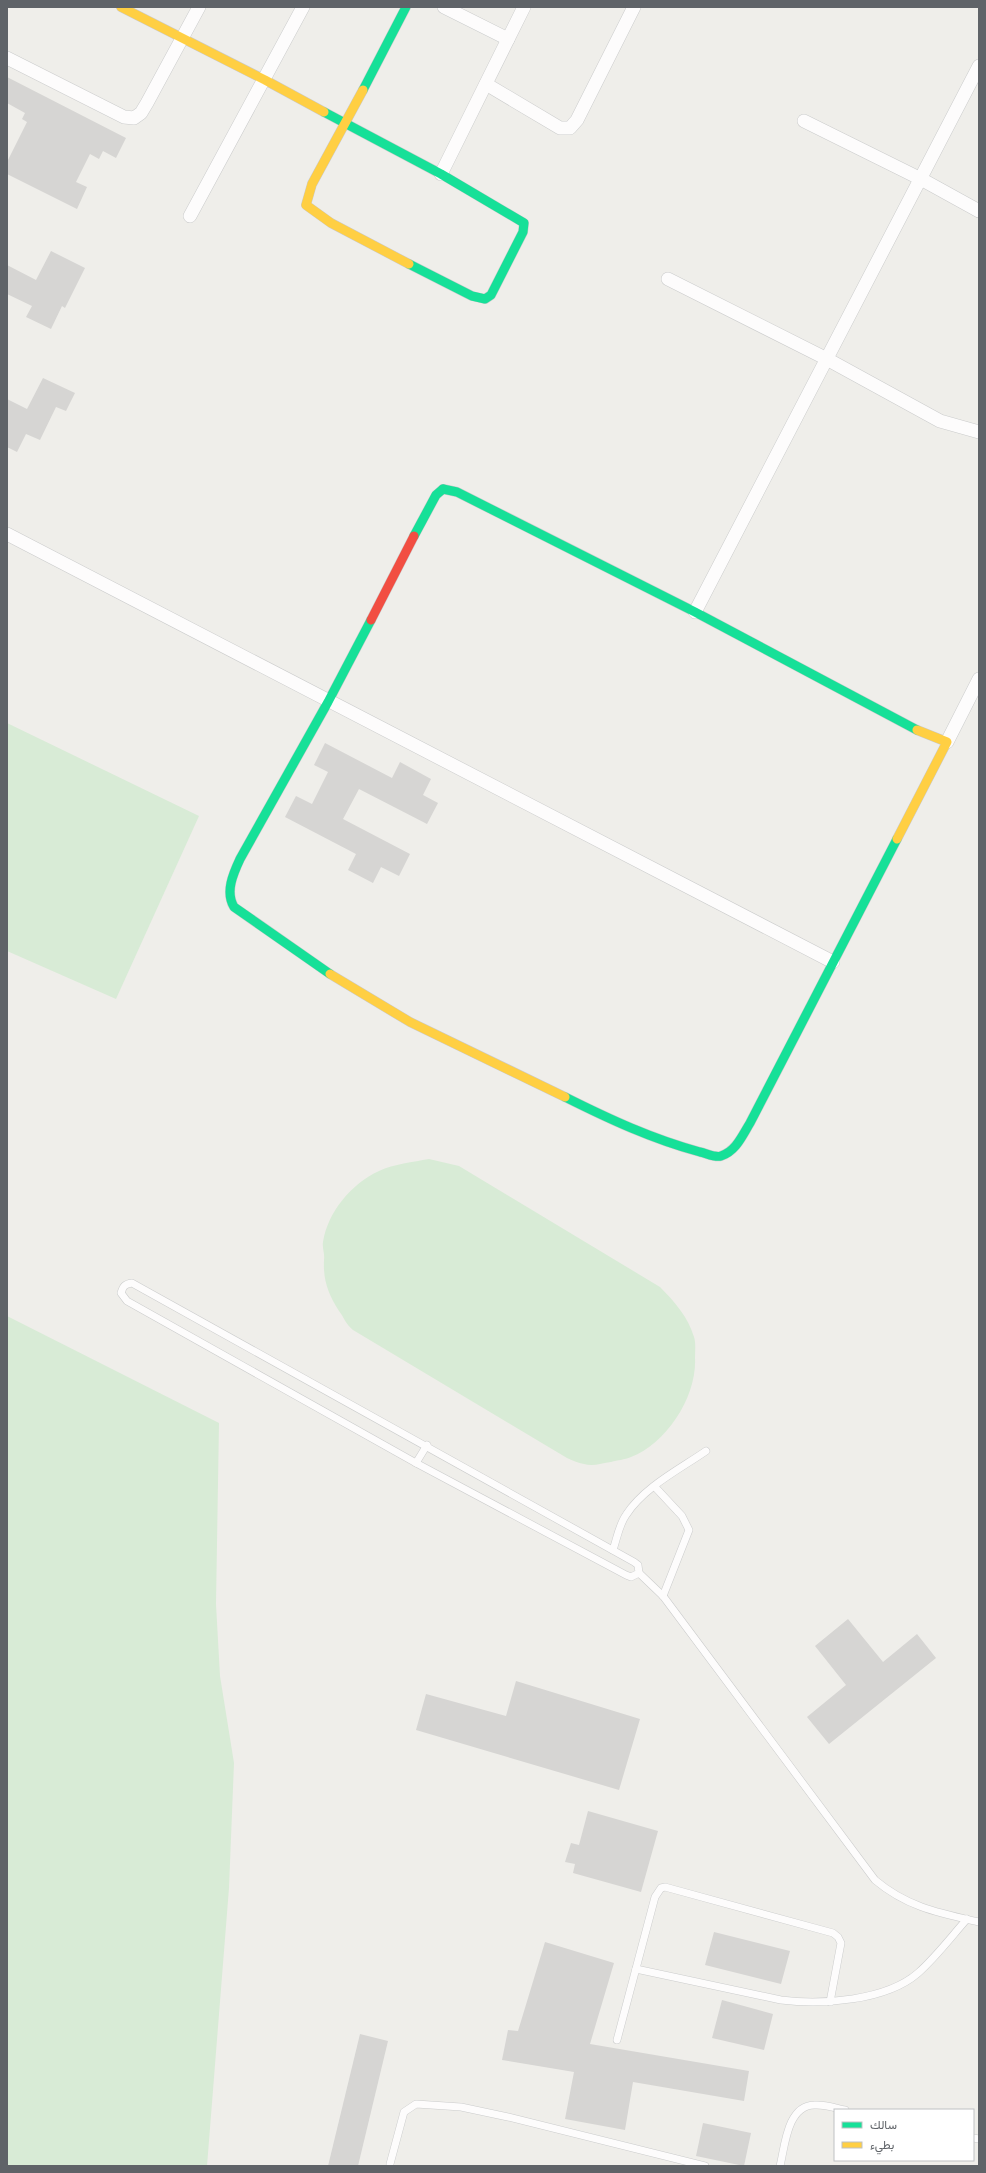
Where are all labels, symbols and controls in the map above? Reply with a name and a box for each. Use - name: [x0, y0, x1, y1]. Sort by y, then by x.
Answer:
- legend: [834, 2109, 974, 2161]
- text: سالك: [870, 2115, 897, 2134]
- text: بطيء: [870, 2135, 894, 2155]

